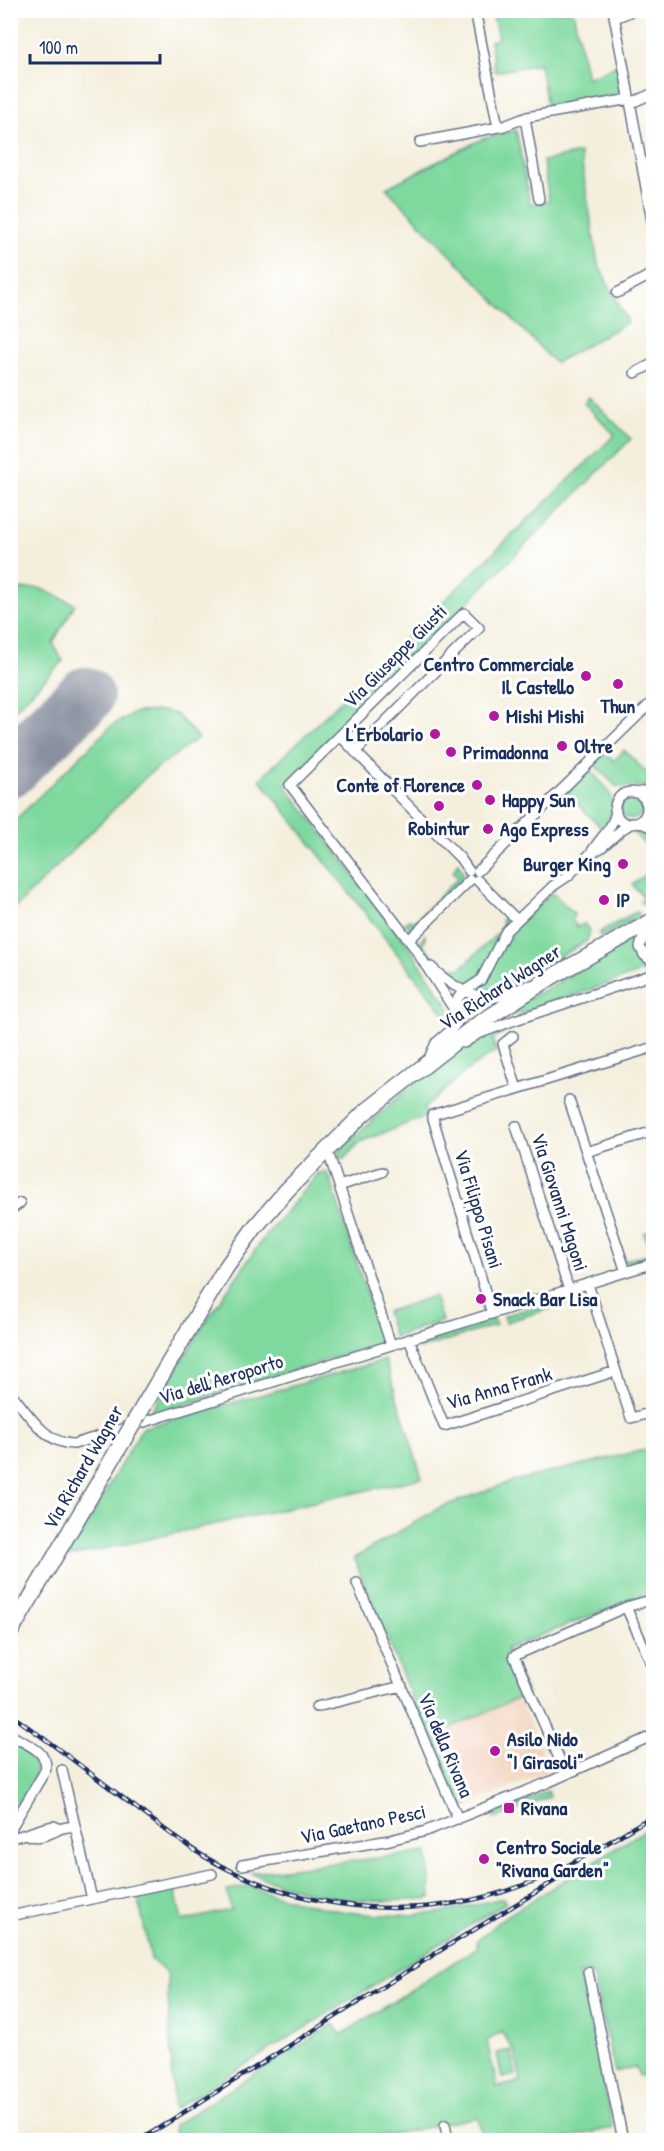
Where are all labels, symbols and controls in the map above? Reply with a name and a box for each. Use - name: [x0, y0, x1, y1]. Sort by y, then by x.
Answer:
- scale bar: [30, 27, 160, 65]
- text: 100 m: [39, 35, 78, 60]
- street label: Via Giuseppe Giusti: [337, 598, 453, 714]
- place label: Centro Commerciale Il Castello: [424, 650, 574, 700]
- marker: Centro Commerciale Il Castello: [579, 669, 593, 683]
- marker: Thun: [611, 677, 625, 691]
- place label: Thun: [600, 692, 635, 719]
- place label: Mishi Mishi: [506, 702, 585, 729]
- marker: Mishi Mishi: [487, 709, 501, 723]
- place label: L'Erbolario: [346, 720, 423, 747]
- marker: L'Erbolario: [428, 727, 442, 741]
- place label: Oltre: [574, 732, 613, 759]
- place label: Primadonna: [463, 738, 548, 765]
- marker: Oltre: [555, 739, 569, 753]
- marker: Primadonna: [444, 745, 458, 759]
- place label: Conte of Florence: [336, 771, 465, 798]
- marker: Conte of Florence: [470, 778, 484, 792]
- place label: Happy Sun: [502, 786, 576, 814]
- marker: Happy Sun: [483, 793, 497, 807]
- marker: Robintur: [432, 799, 446, 813]
- place label: Robintur: [408, 814, 470, 841]
- place label: Ago Express: [500, 815, 589, 843]
- marker: Ago Express: [481, 822, 495, 836]
- place label: Burger King: [523, 850, 611, 878]
- marker: Burger King: [616, 857, 630, 871]
- place label: IP: [616, 886, 630, 913]
- marker: IP: [597, 893, 611, 907]
- street label: Via Richard Wagner: [434, 937, 566, 1036]
- street label: Via Giovanni Magoni: [525, 1129, 595, 1274]
- street label: Via Filippo Pisani: [449, 1146, 510, 1272]
- place label: Snack Bar Lisa: [493, 1285, 598, 1312]
- marker: Snack Bar Lisa: [474, 1292, 488, 1306]
- street label: Via dell'Aeroporto: [155, 1347, 286, 1410]
- street label: Via Anna Frank: [443, 1360, 555, 1415]
- street label: Via Richard Wagner: [36, 1399, 129, 1534]
- street label: Via della Rivana: [412, 1688, 481, 1801]
- place label: Asilo Nido "I Girasoli": [507, 1725, 584, 1775]
- marker: Asilo Nido "I Girasoli": [488, 1744, 502, 1758]
- place label: Rivana: [521, 1794, 567, 1821]
- street label: Via Gaetano Pesci: [298, 1797, 428, 1850]
- marker: Rivana: [502, 1801, 516, 1815]
- place label: Centro Sociale "Rivana Garden": [496, 1833, 609, 1883]
- marker: Centro Sociale "Rivana Garden": [477, 1852, 491, 1866]

